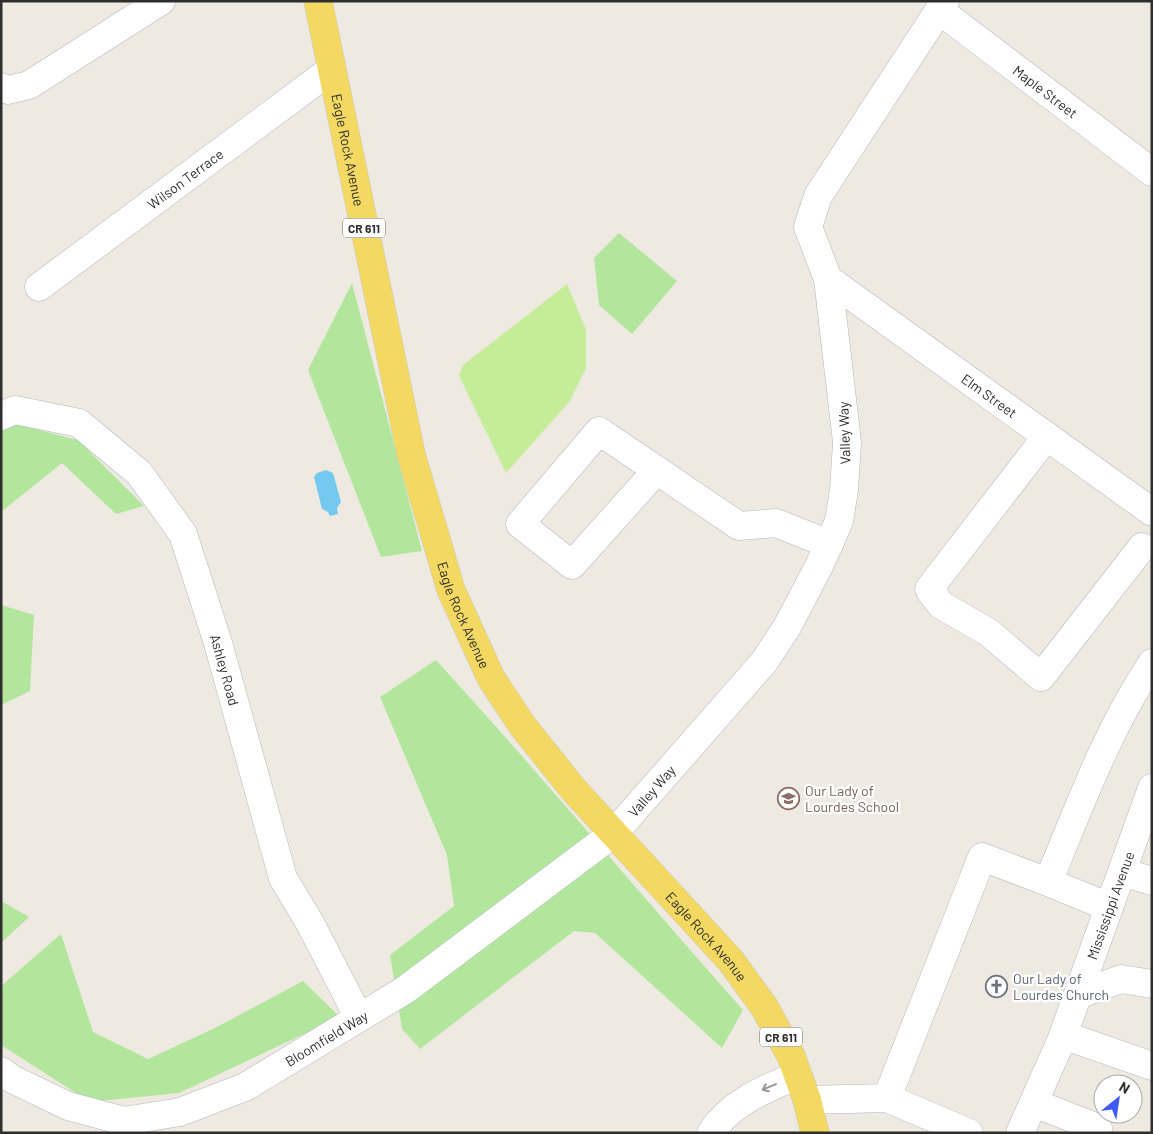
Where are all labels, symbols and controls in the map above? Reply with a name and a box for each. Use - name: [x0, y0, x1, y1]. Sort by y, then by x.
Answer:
- street label: Maple Street: [1010, 61, 1081, 121]
- street label: Eagle Rock Avenue: [329, 92, 368, 208]
- street label: Wilson Terrace: [144, 145, 226, 212]
- road number: CR 611: [343, 218, 385, 238]
- street label: Elm Street: [958, 369, 1021, 421]
- street label: Valley Way: [834, 401, 854, 465]
- street label: Eagle Rock Avenue: [435, 559, 494, 671]
- street label: Ashley Road: [207, 632, 243, 707]
- street label: Valley Way: [624, 761, 679, 820]
- place label: Our Lady of Lourdes School: [805, 782, 899, 815]
- school or university icon: Our Lady of Lourdes School: [777, 786, 801, 810]
- street label: Mississippi Avenue: [1083, 849, 1137, 962]
- street label: Eagle Rock Avenue: [663, 888, 751, 984]
- place label: Our Lady of Lourdes Church: [1013, 970, 1109, 1003]
- church icon: Our Lady of Lourdes Church: [985, 974, 1009, 998]
- street label: Bloomfield Way: [282, 1006, 371, 1069]
- road number: CR 611: [760, 1028, 802, 1046]
- north arrow: [1093, 1074, 1143, 1124]
- text: N: [1116, 1078, 1133, 1097]
- one-way arrow: [762, 1083, 777, 1093]

